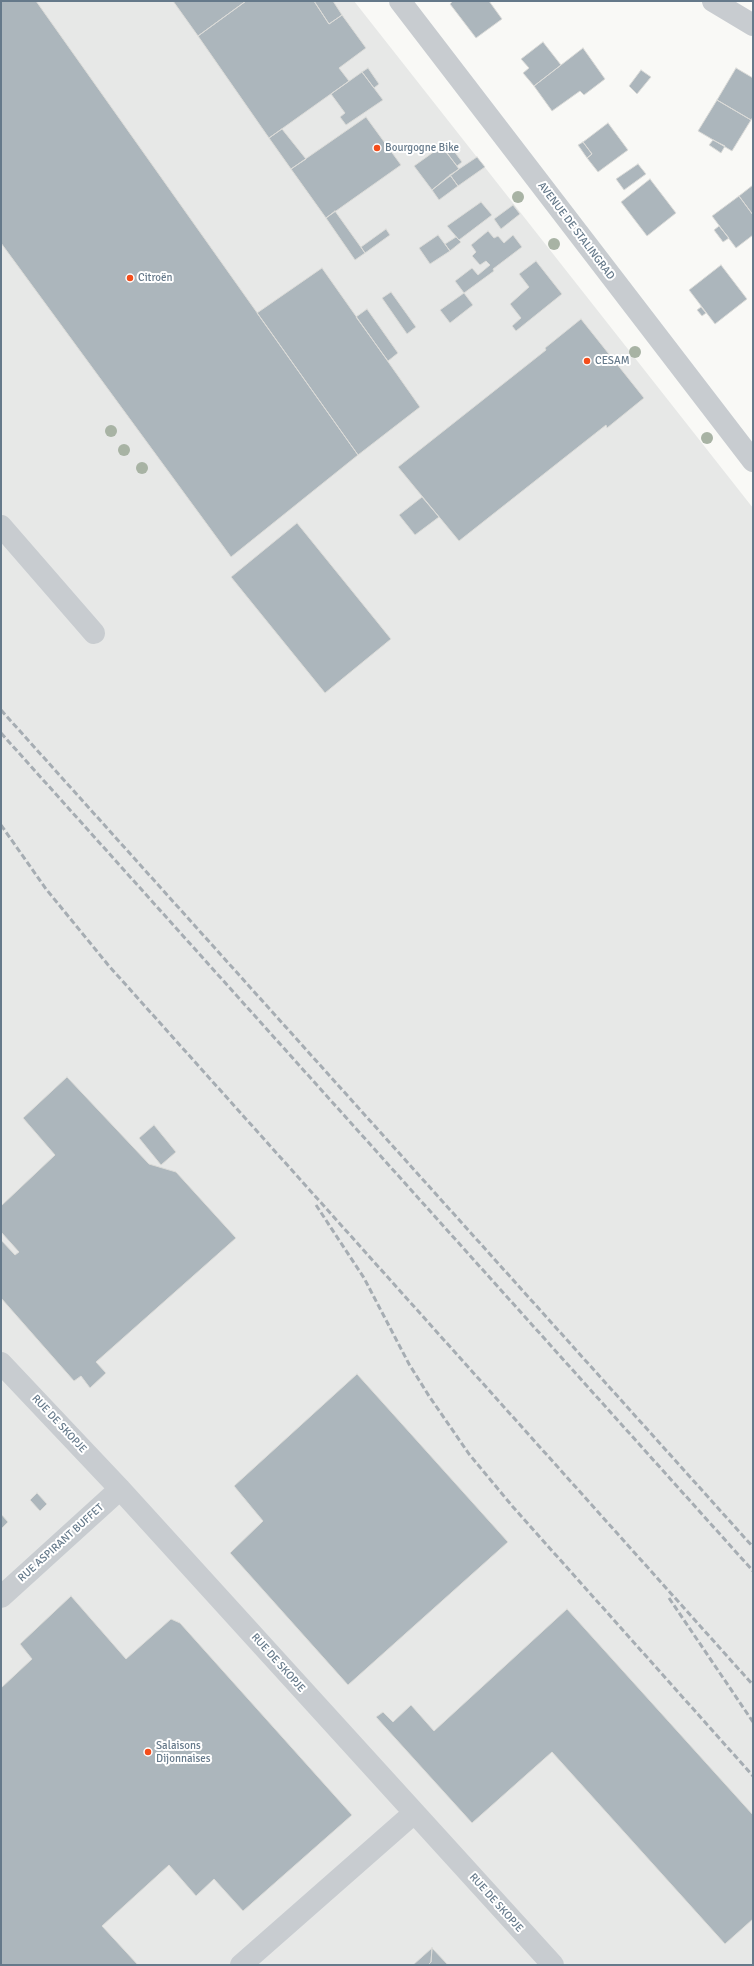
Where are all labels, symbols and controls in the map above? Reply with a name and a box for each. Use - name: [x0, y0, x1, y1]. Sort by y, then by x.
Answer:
- place label: Bourgogne Bike: [385, 141, 459, 155]
- marker: Bourgogne Bike: [372, 143, 382, 153]
- street label: AVENUE DE STALINGRAD: [535, 179, 617, 283]
- place label: Citroën: [138, 271, 172, 285]
- marker: Citroën: [125, 273, 135, 283]
- place label: CESAM: [595, 354, 630, 368]
- marker: CESAM: [582, 356, 592, 366]
- street label: RUE DE SKOPJE: [29, 1392, 89, 1456]
- street label: RUE ASPIRANT BUFFET: [16, 1501, 106, 1585]
- street label: RUE DE SKOPJE: [248, 1631, 308, 1695]
- place label: Salaisons Dijonnaises: [156, 1739, 211, 1765]
- marker: Salaisons Dijonnaises: [143, 1747, 153, 1757]
- street label: RUE DE SKOPJE: [466, 1871, 526, 1935]

